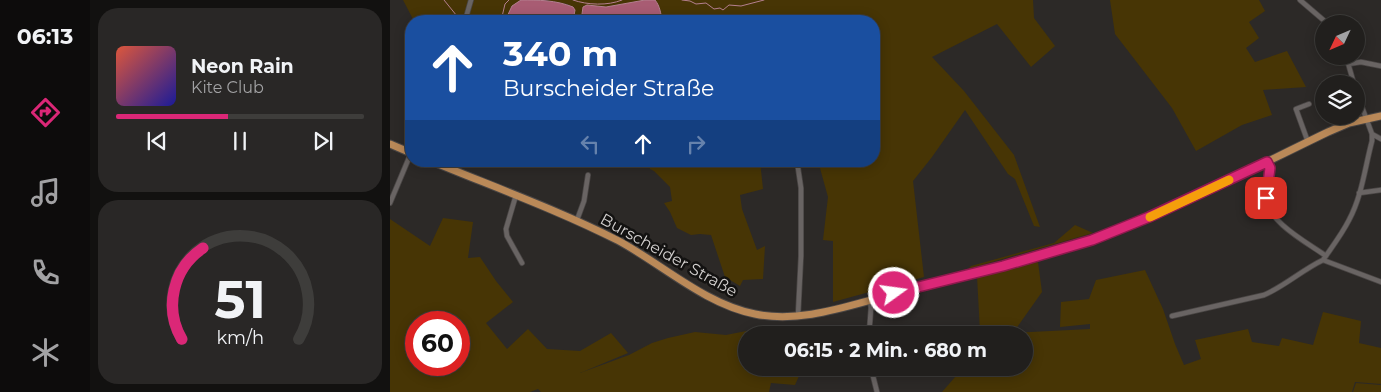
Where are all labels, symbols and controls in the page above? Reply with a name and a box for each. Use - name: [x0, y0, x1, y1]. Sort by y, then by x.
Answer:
- north arrow: [1315, 15, 1365, 65]
- map controls: [1315, 15, 1365, 125]
- text: 06:13: [17, 23, 73, 50]
- text: 340 m: [503, 32, 618, 75]
- icon: ahead: [420, 35, 485, 100]
- text: Neon Rain: [191, 55, 294, 78]
- text: Burscheider Straße: [503, 75, 714, 102]
- button: layers: [1315, 75, 1365, 125]
- text: Kite Club: [191, 78, 264, 97]
- icon: directions: [28, 95, 63, 130]
- icon: previous: [143, 127, 171, 155]
- icon: pause: [226, 127, 254, 155]
- icon: next: [309, 127, 337, 155]
- icon: left: [576, 130, 604, 158]
- icon: ahead: [629, 130, 657, 158]
- icon: right: [682, 130, 710, 158]
- icon: music: [28, 175, 63, 210]
- pin: [1245, 177, 1287, 219]
- icon: arrive: [1252, 184, 1280, 212]
- street label: Burscheider Straße: [597, 209, 741, 301]
- icon: phone: [28, 255, 63, 290]
- position arrow: [867, 266, 919, 318]
- text: 51: [214, 268, 266, 331]
- speed limit sign: 60: [405, 311, 470, 376]
- text: km/h: [216, 327, 264, 348]
- icon: climate: [28, 335, 63, 370]
- text: 06:15 · 2 Min. · 680 m: [784, 339, 987, 362]

